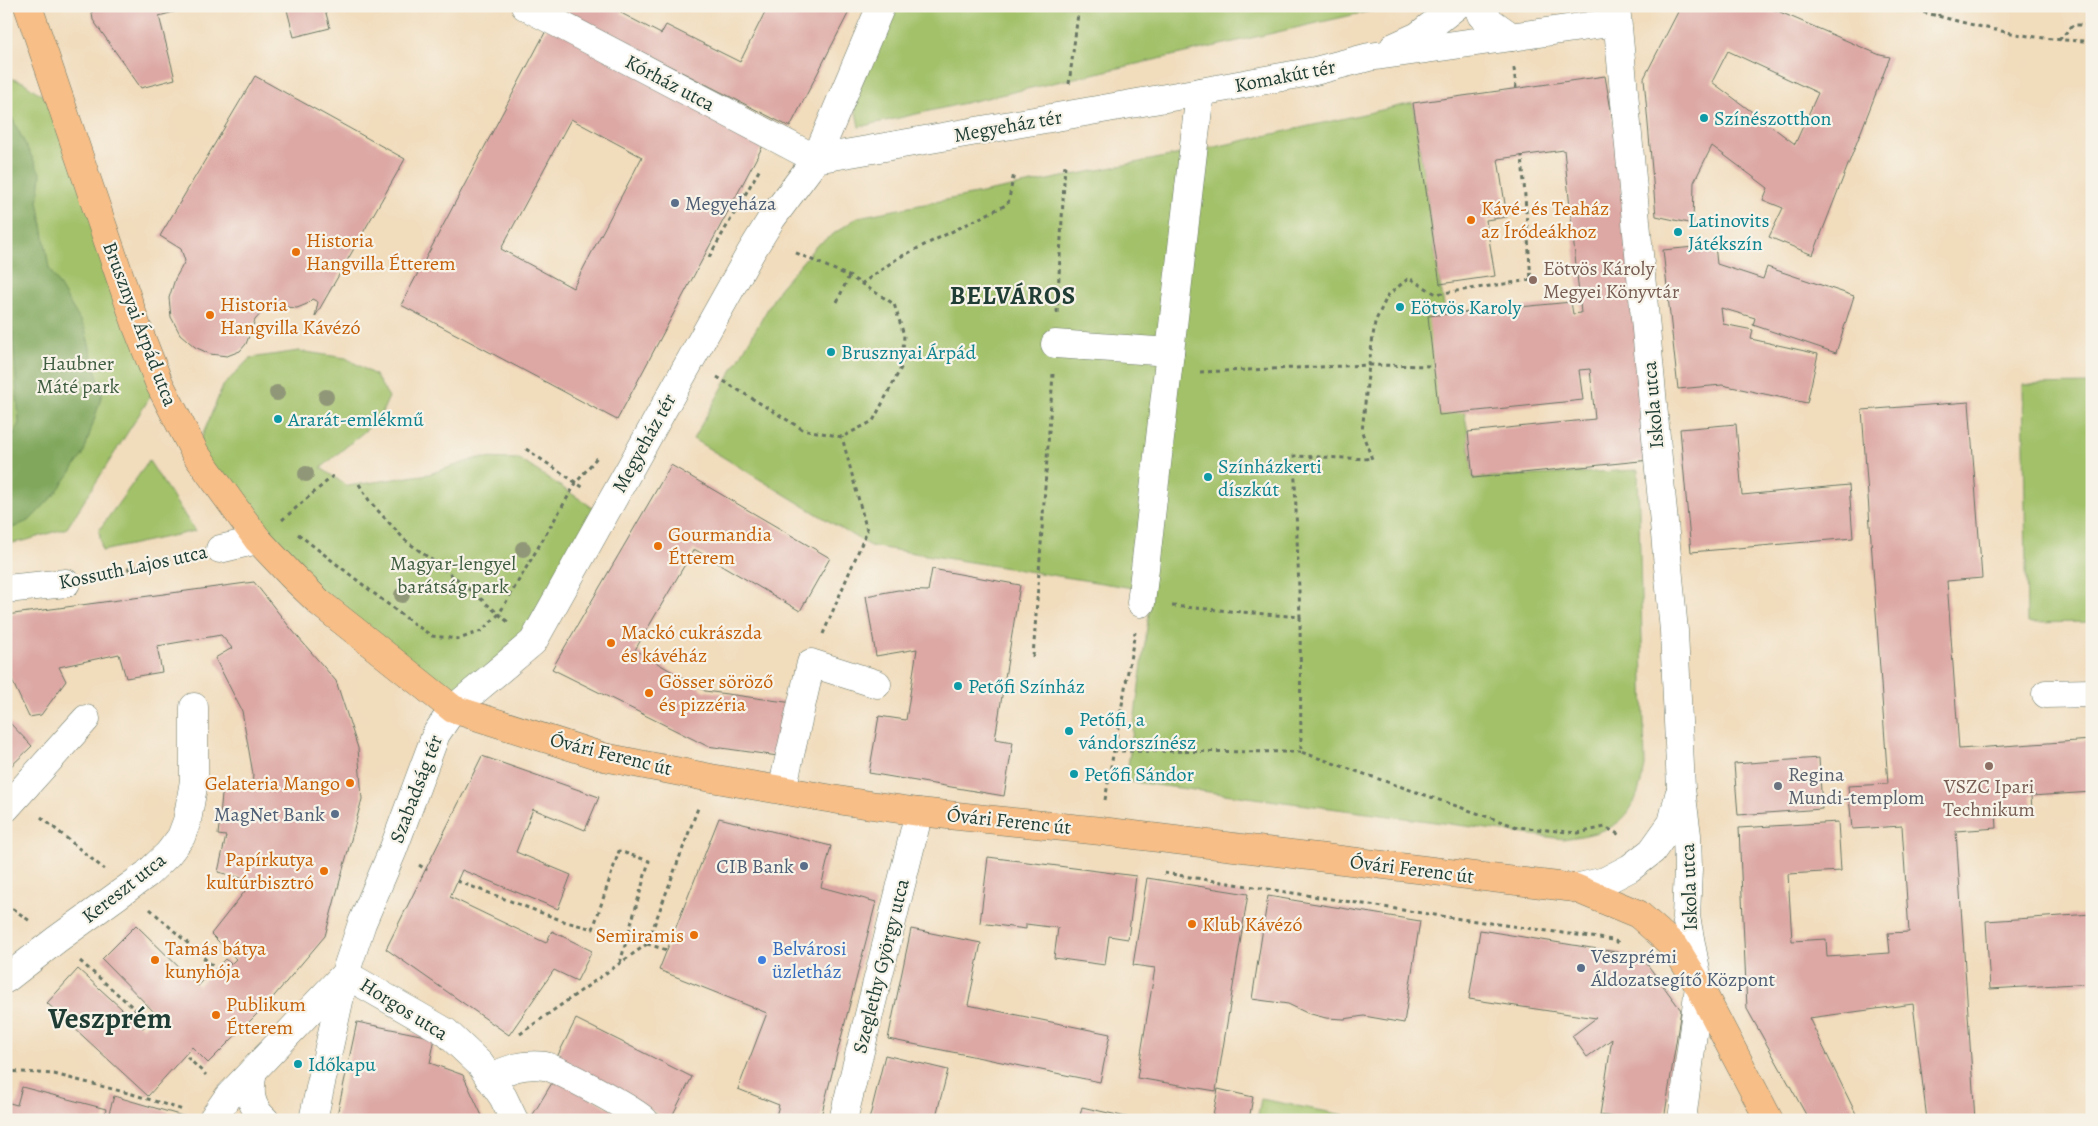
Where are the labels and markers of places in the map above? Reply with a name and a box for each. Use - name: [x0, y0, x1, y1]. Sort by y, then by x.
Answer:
- place label: Színészotthon: [1714, 105, 1831, 132]
- marker: Színészotthon: [1698, 112, 1710, 124]
- place label: Megyeháza: [685, 190, 777, 217]
- place label: Kávé- és Teaház az Íródeákhoz: [1481, 195, 1609, 245]
- marker: Megyeháza: [669, 197, 681, 209]
- place label: Latinovits Játékszín: [1688, 207, 1769, 257]
- marker: Kávé- és Teaház az Íródeákhoz: [1465, 214, 1477, 226]
- marker: Latinovits Játékszín: [1672, 226, 1684, 238]
- place label: Historia Hangvilla Étterem: [306, 227, 456, 277]
- marker: Historia Hangvilla Étterem: [290, 246, 302, 258]
- place label: Eötvös Károly Megyei Könyvtár: [1543, 255, 1680, 305]
- marker: Eötvös Károly Megyei Könyvtár: [1527, 274, 1539, 286]
- place label: Historia Hangvilla Kávézó: [220, 291, 361, 341]
- place label: Eötvös Karoly: [1410, 294, 1522, 321]
- marker: Eötvös Karoly: [1394, 301, 1406, 313]
- marker: Historia Hangvilla Kávézó: [204, 309, 216, 321]
- place label: Brusznyai Árpád: [841, 339, 976, 366]
- marker: Brusznyai Árpád: [825, 346, 837, 358]
- place label: Ararát-emlékmű: [287, 406, 424, 433]
- marker: Ararát-emlékmű: [272, 413, 284, 425]
- place label: Színházkerti díszkút: [1218, 453, 1322, 503]
- marker: Színházkerti díszkút: [1202, 471, 1214, 483]
- place label: Gourmandia Étterem: [668, 521, 773, 571]
- marker: Gourmandia Étterem: [652, 540, 664, 552]
- place label: Mackó cukrászda és kávéház: [621, 619, 763, 669]
- marker: Mackó cukrászda és kávéház: [605, 637, 617, 649]
- place label: Gösser söröző és pizzéria: [659, 668, 773, 718]
- place label: Petőfi Színház: [968, 673, 1085, 700]
- marker: Petőfi Színház: [952, 680, 964, 692]
- marker: Gösser söröző és pizzéria: [643, 687, 655, 699]
- place label: Petőfi, a vándorszínész: [1078, 706, 1196, 756]
- marker: Petőfi, a vándorszínész: [1063, 725, 1075, 737]
- marker: VSZC Ipari Technikum: [1983, 760, 1995, 772]
- place label: Petőfi Sándor: [1084, 761, 1195, 788]
- place label: Regina Mundi-templom: [1788, 761, 1925, 811]
- marker: Petőfi Sándor: [1068, 768, 1080, 780]
- place label: Gelateria Mango: [205, 770, 340, 797]
- place label: VSZC Ipari Technikum: [1943, 773, 2035, 823]
- marker: Gelateria Mango: [344, 777, 356, 789]
- marker: Regina Mundi-templom: [1772, 780, 1784, 792]
- place label: MagNet Bank: [214, 801, 325, 828]
- marker: MagNet Bank: [329, 808, 341, 820]
- place label: Papírkutya kultúrbisztró: [206, 846, 315, 896]
- place label: CIB Bank: [716, 853, 794, 880]
- marker: CIB Bank: [798, 860, 810, 872]
- marker: Papírkutya kultúrbisztró: [318, 865, 330, 877]
- place label: Klub Kávézó: [1202, 911, 1302, 938]
- marker: Klub Kávézó: [1186, 918, 1198, 930]
- place label: Semiramis: [595, 922, 684, 949]
- marker: Semiramis: [688, 929, 700, 941]
- place label: Tamás bátya kunyhója: [165, 935, 267, 985]
- place label: Belvárosi üzletház: [772, 935, 847, 985]
- place label: Veszprémi Áldozatsegítő Központ: [1590, 943, 1776, 993]
- marker: Tamás bátya kunyhója: [149, 954, 161, 966]
- marker: Belvárosi üzletház: [756, 954, 768, 966]
- marker: Veszprémi Áldozatsegítő Központ: [1575, 962, 1587, 974]
- place label: Publikum Étterem: [226, 991, 306, 1041]
- marker: Publikum Étterem: [210, 1009, 222, 1021]
- place label: Időkapu: [308, 1051, 376, 1078]
- marker: Időkapu: [292, 1058, 304, 1070]

